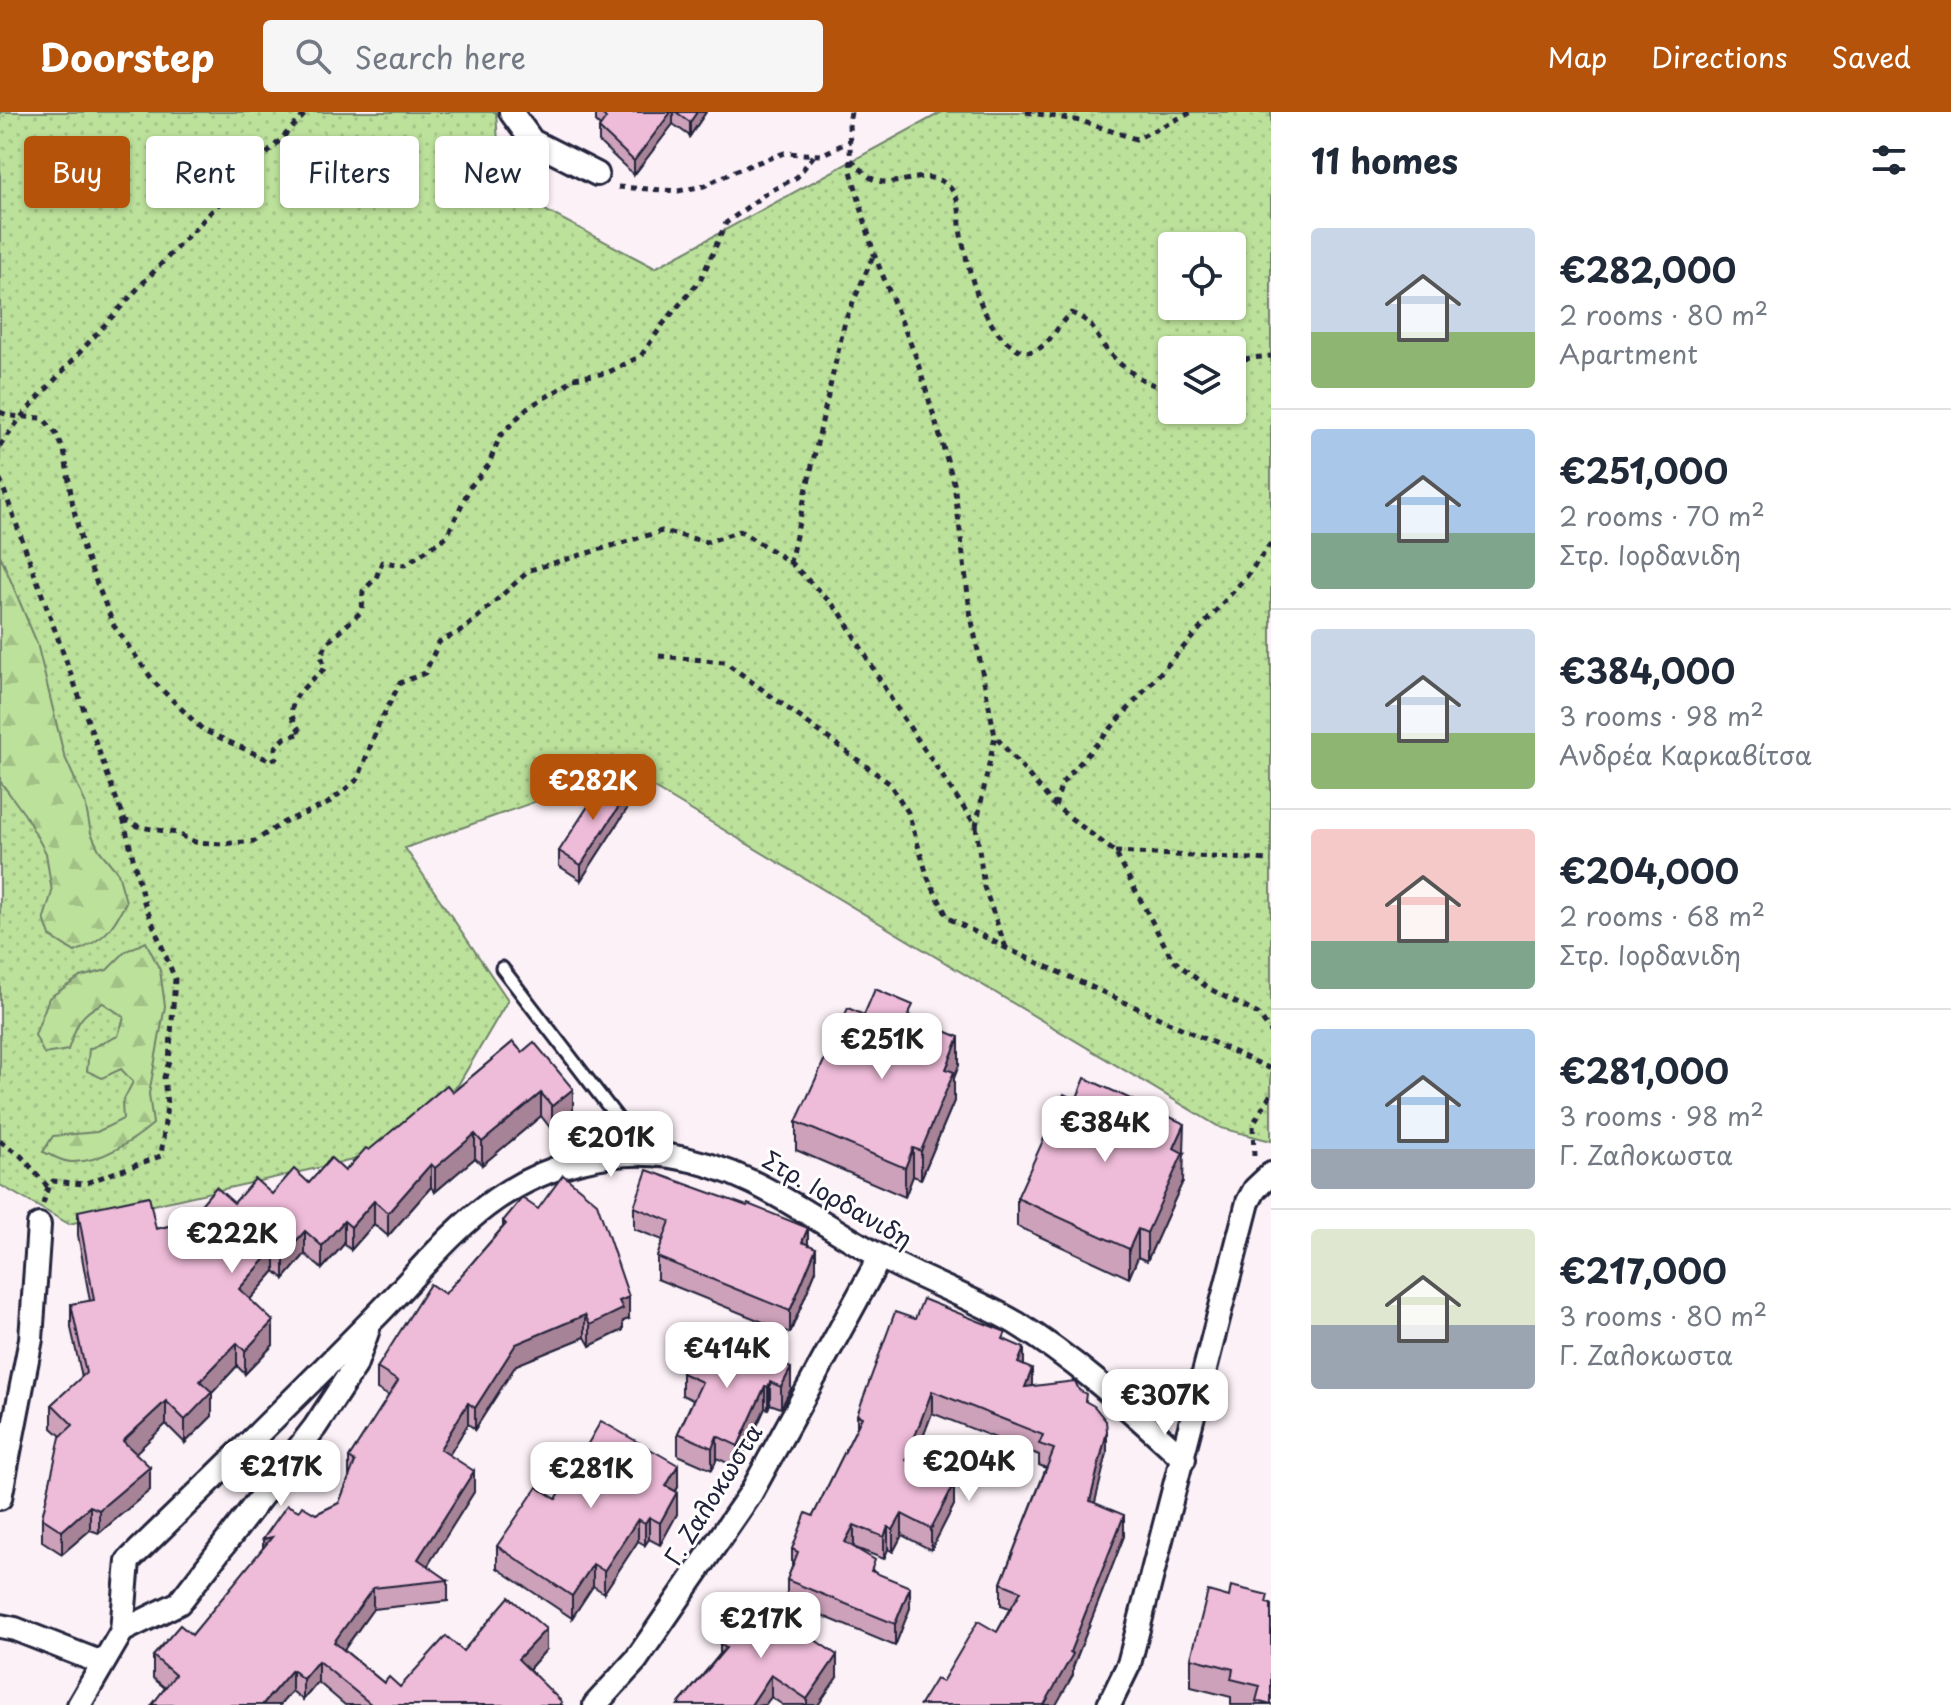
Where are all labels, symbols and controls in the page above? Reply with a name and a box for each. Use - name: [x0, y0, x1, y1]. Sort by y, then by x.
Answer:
- search box: [263, 20, 823, 92]
- text: Doorstep: [40, 28, 215, 85]
- icon: search: [291, 34, 335, 78]
- text: Search here: [355, 34, 526, 79]
- text: Map: [1548, 35, 1607, 78]
- text: Directions: [1651, 35, 1788, 78]
- text: Saved: [1832, 35, 1911, 78]
- text: 11 homes: [1311, 134, 1458, 186]
- chip: Buy: [24, 136, 130, 208]
- chip: Rent: [146, 136, 264, 208]
- chip: Filters: [280, 136, 419, 208]
- chip: New: [435, 136, 549, 208]
- icon: filters: [1867, 138, 1911, 182]
- map controls: [1158, 232, 1246, 424]
- button: locate: [1158, 232, 1246, 320]
- text: €282,000: [1559, 243, 1736, 295]
- icon: home: [1375, 260, 1471, 356]
- text: 2 rooms · 80 m²: [1559, 295, 1768, 334]
- text: Apartment: [1559, 334, 1698, 373]
- button: layers: [1158, 336, 1246, 424]
- text: €251,000: [1559, 444, 1728, 496]
- icon: home: [1375, 461, 1471, 557]
- text: 2 rooms · 70 m²: [1559, 496, 1765, 535]
- text: Στρ. Ιορδανιδη: [1559, 535, 1741, 574]
- text: €384,000: [1559, 644, 1735, 696]
- icon: home: [1375, 661, 1471, 757]
- text: 3 rooms · 98 m²: [1559, 696, 1764, 735]
- text: Ανδρέα Καρκαβίτσα: [1559, 735, 1812, 774]
- pin: €282K: [537, 754, 649, 822]
- text: €282K: [548, 760, 638, 799]
- text: €204,000: [1559, 844, 1739, 896]
- icon: home: [1375, 861, 1471, 957]
- text: 2 rooms · 68 m²: [1559, 896, 1765, 935]
- text: Στρ. Ιορδανιδη: [1559, 935, 1741, 974]
- pin: €251K: [826, 1013, 938, 1081]
- text: €251K: [840, 1019, 924, 1058]
- text: €281,000: [1559, 1044, 1729, 1096]
- icon: home: [1375, 1061, 1471, 1157]
- pin: €384K: [1049, 1096, 1161, 1164]
- text: 3 rooms · 98 m²: [1559, 1096, 1764, 1135]
- text: €384K: [1060, 1102, 1150, 1141]
- pin: €201K: [555, 1111, 667, 1179]
- text: €201K: [567, 1117, 655, 1156]
- text: Γ. Ζαλοκωστα: [1559, 1135, 1733, 1174]
- street label: Στρ. Ιορδανιδη: [756, 1141, 920, 1256]
- pin: €222K: [176, 1207, 288, 1275]
- text: €222K: [186, 1213, 278, 1252]
- text: €217,000: [1559, 1244, 1727, 1296]
- icon: home: [1375, 1261, 1471, 1357]
- text: 3 rooms · 80 m²: [1559, 1296, 1767, 1335]
- pin: €414K: [671, 1322, 783, 1390]
- text: €414K: [683, 1328, 771, 1367]
- text: Γ. Ζαλοκωστα: [1559, 1335, 1733, 1374]
- pin: €307K: [1109, 1369, 1221, 1437]
- text: €307K: [1120, 1375, 1210, 1414]
- street label: Γ. Ζαλοκωστα: [654, 1416, 770, 1572]
- pin: €204K: [913, 1435, 1025, 1503]
- pin: €217K: [225, 1440, 337, 1508]
- text: €204K: [922, 1441, 1016, 1480]
- pin: €281K: [535, 1442, 647, 1510]
- text: €217K: [239, 1446, 323, 1485]
- text: €281K: [548, 1448, 634, 1487]
- pin: €217K: [705, 1592, 817, 1660]
- text: €217K: [719, 1598, 803, 1637]

